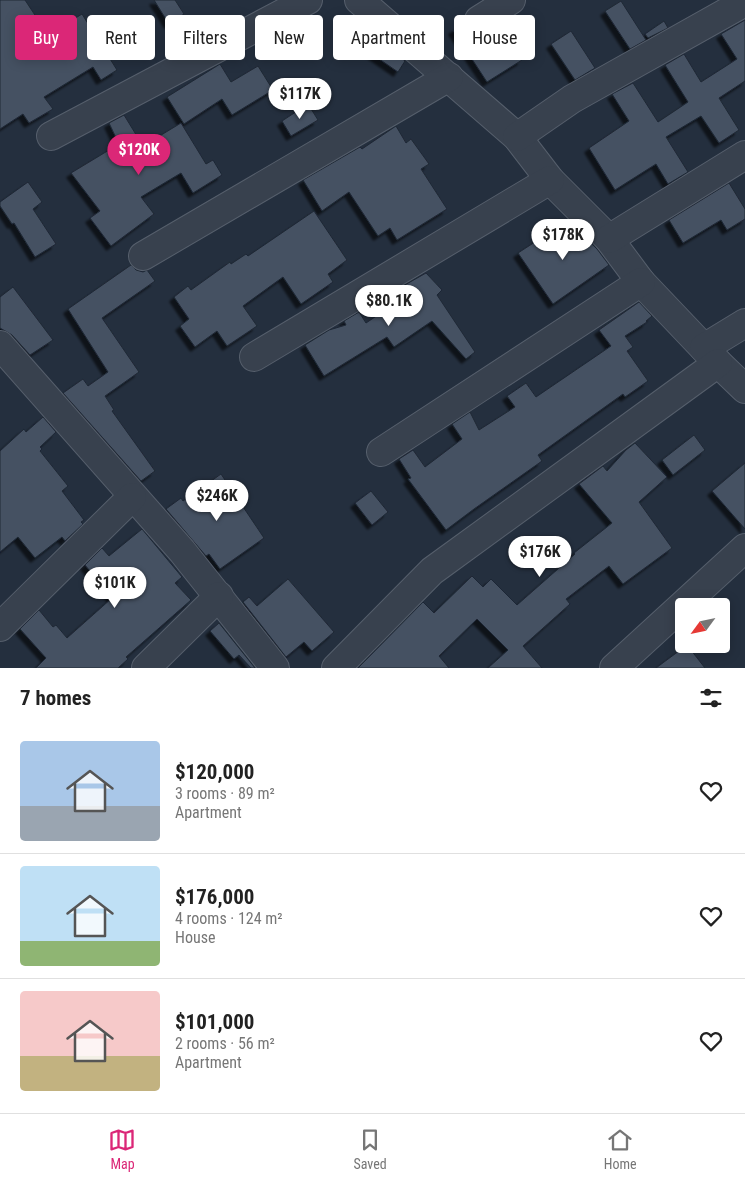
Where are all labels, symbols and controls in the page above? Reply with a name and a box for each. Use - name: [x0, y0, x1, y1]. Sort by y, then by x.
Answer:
- chip: Buy: [15, 15, 77, 60]
- chip: Rent: [87, 15, 155, 60]
- chip: Filters: [165, 15, 245, 60]
- chip: New: [255, 15, 323, 60]
- chip: Apartment: [333, 15, 444, 60]
- chip: House: [454, 15, 535, 60]
- pin: $117K: [265, 78, 335, 120]
- text: $117K: [279, 84, 321, 103]
- pin: $120K: [104, 134, 174, 176]
- text: $120K: [118, 140, 160, 159]
- pin: $178K: [528, 218, 598, 261]
- text: $178K: [542, 225, 584, 244]
- pin: $80.1K: [348, 284, 430, 327]
- text: $80.1K: [366, 291, 412, 310]
- pin: $246K: [182, 480, 252, 522]
- text: $246K: [196, 486, 238, 505]
- pin: $176K: [505, 536, 575, 578]
- text: $176K: [519, 542, 561, 561]
- pin: $101K: [80, 566, 150, 609]
- text: $101K: [94, 573, 136, 592]
- north arrow: [675, 598, 730, 652]
- map controls: [675, 598, 730, 653]
- icon: filters: [697, 684, 725, 712]
- text: 7 homes: [20, 686, 91, 710]
- text: $120,000: [175, 760, 254, 784]
- icon: home: [60, 761, 120, 821]
- icon: heart: [697, 777, 725, 805]
- text: 3 rooms · 89 m²: [175, 784, 275, 803]
- text: Apartment: [175, 803, 242, 822]
- text: $176,000: [175, 885, 254, 909]
- icon: home: [60, 886, 120, 946]
- icon: heart: [697, 902, 725, 930]
- text: 4 rooms · 124 m²: [175, 909, 283, 928]
- text: House: [175, 928, 215, 947]
- text: $101,000: [175, 1010, 254, 1034]
- icon: home: [60, 1011, 120, 1071]
- icon: heart: [697, 1027, 725, 1055]
- text: 2 rooms · 56 m²: [175, 1034, 275, 1053]
- text: Apartment: [175, 1053, 242, 1072]
- tab: Map: [108, 1126, 136, 1172]
- tab: Saved: [353, 1126, 387, 1172]
- tab: Home: [604, 1126, 637, 1172]

